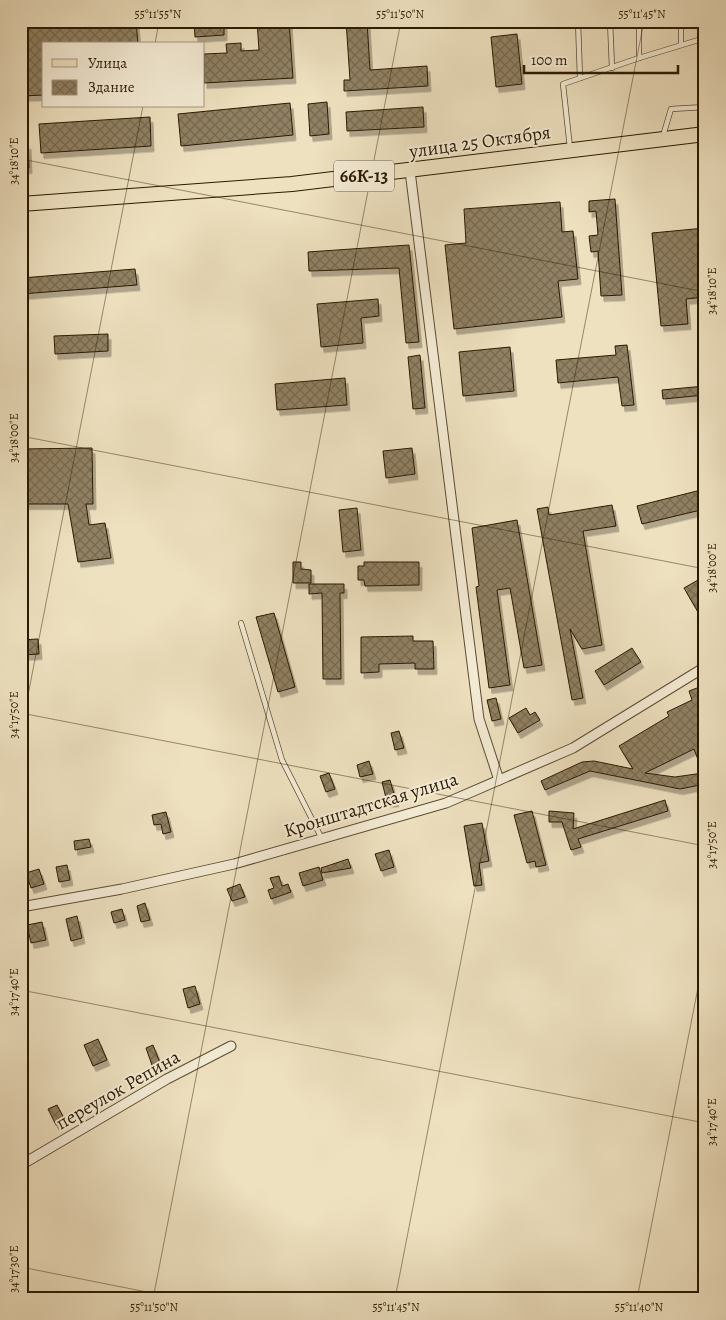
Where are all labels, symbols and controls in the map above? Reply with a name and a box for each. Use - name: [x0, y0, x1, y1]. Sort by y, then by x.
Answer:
- text: 55°11'55"N: [135, 6, 182, 22]
- text: 55°11'50"N: [376, 6, 424, 22]
- text: 55°11'45"N: [618, 6, 666, 22]
- legend: [42, 42, 205, 108]
- scale bar: [524, 42, 677, 74]
- text: 100 m: [531, 50, 568, 70]
- text: Улица: [88, 53, 127, 73]
- text: Здание: [88, 77, 135, 97]
- street label: улица 25 Октября: [407, 119, 552, 165]
- text: 34°18'10"E: [6, 137, 22, 185]
- road number: 66К-13: [334, 160, 394, 192]
- text: 34°18'10"E: [704, 267, 720, 315]
- text: 34°18'00"E: [6, 413, 22, 463]
- text: 34°18'00"E: [704, 543, 720, 593]
- text: 34°17'50"E: [6, 691, 22, 739]
- street label: Кронштадтская улица: [281, 766, 461, 844]
- text: 34°17'50"E: [704, 821, 720, 869]
- text: 34°17'40"E: [6, 968, 22, 1016]
- street label: переулок Репина: [51, 1044, 185, 1136]
- text: 34°17'40"E: [704, 1098, 720, 1146]
- text: 34°17'30"E: [6, 1245, 22, 1293]
- text: 55°11'50"N: [130, 1299, 178, 1315]
- text: 55°11'45"N: [372, 1299, 420, 1315]
- text: 55°11'40"N: [615, 1299, 664, 1315]

